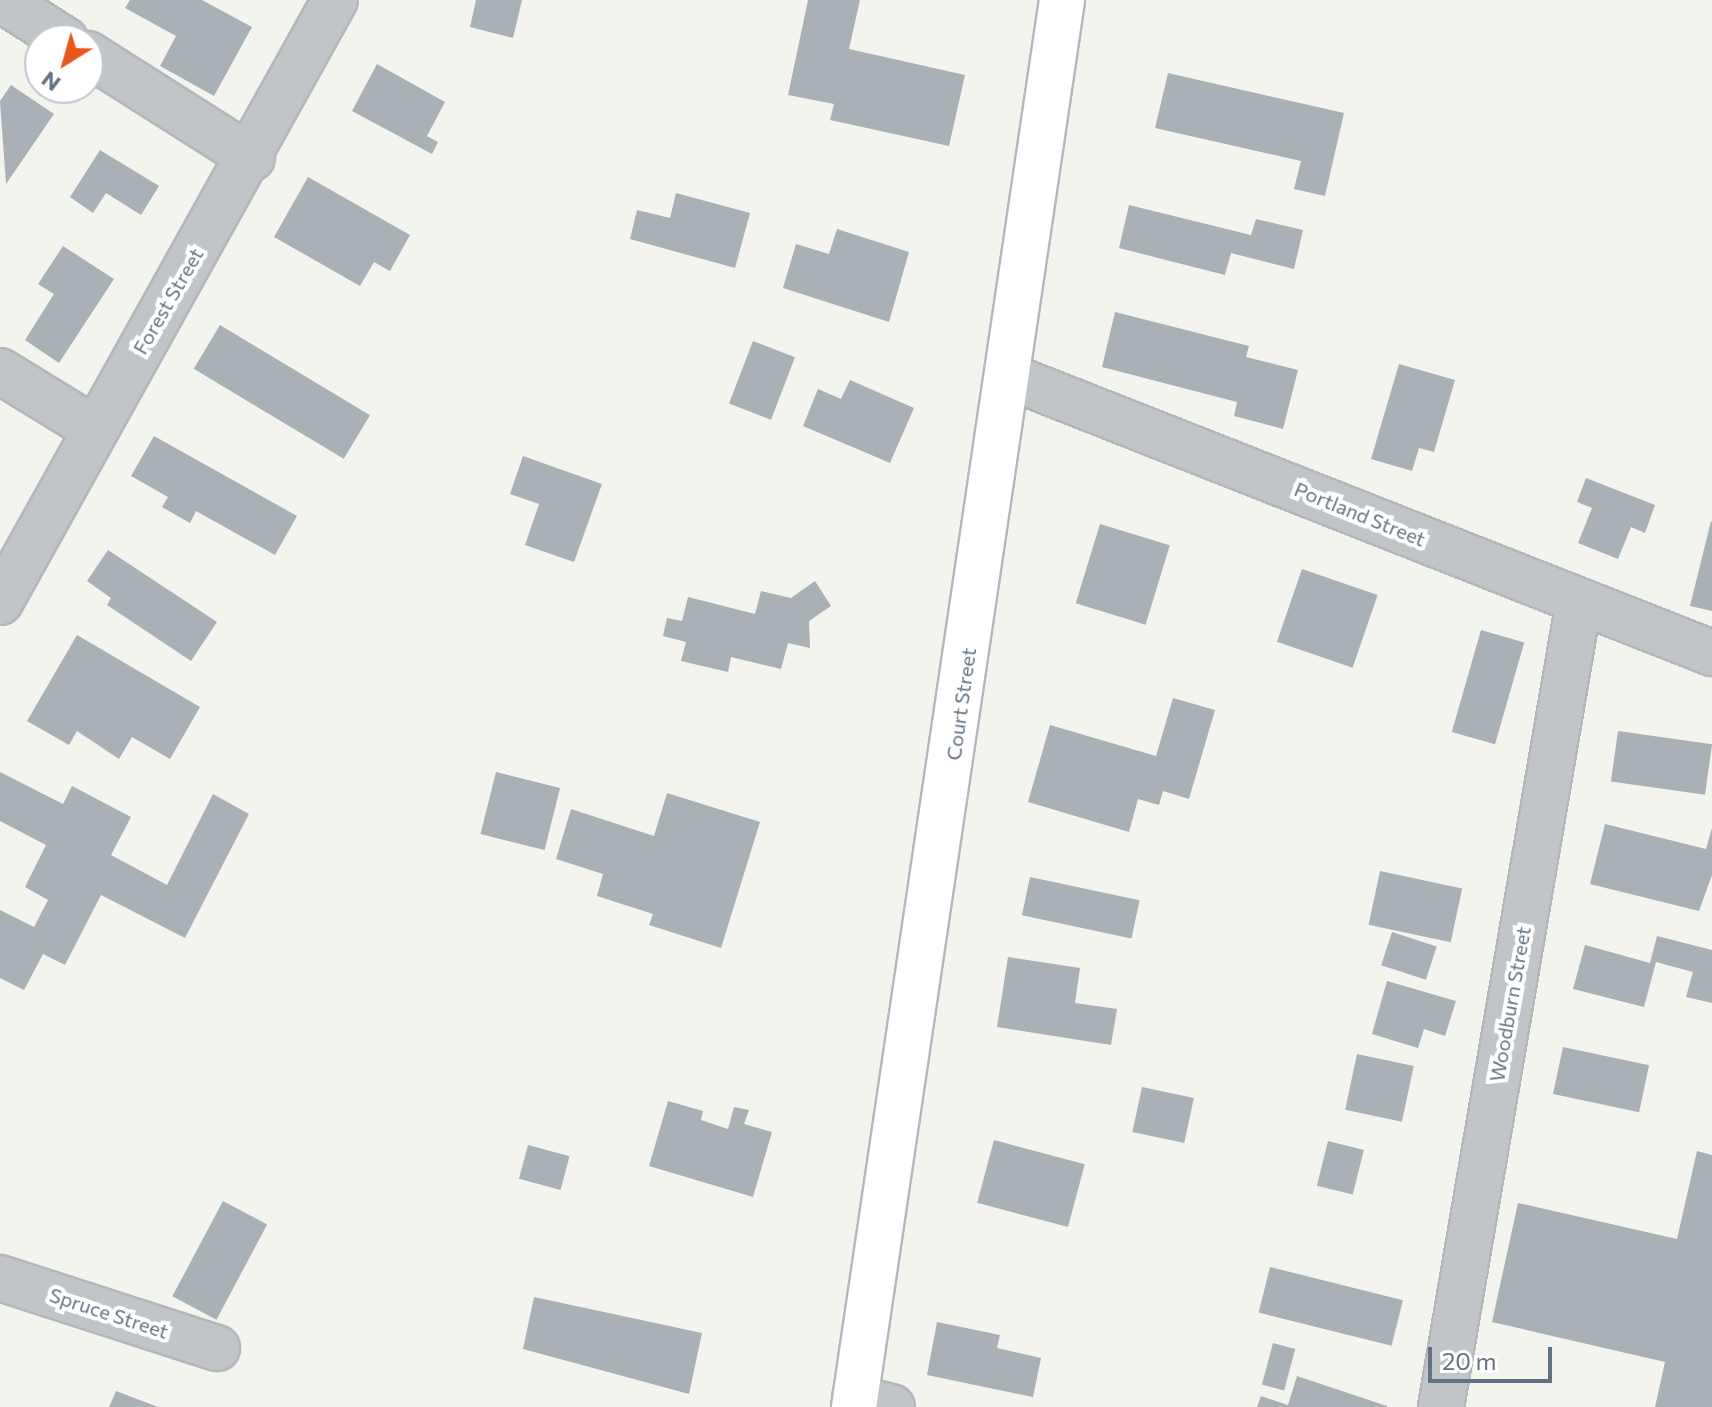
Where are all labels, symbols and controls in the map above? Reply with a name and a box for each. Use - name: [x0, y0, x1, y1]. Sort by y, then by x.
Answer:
- north arrow: [24, 24, 104, 104]
- text: N: [36, 66, 65, 98]
- street label: Forest Street: [128, 244, 208, 358]
- street label: Portland Street: [1291, 477, 1429, 551]
- street label: Court Street: [941, 646, 981, 762]
- street label: Woodburn Street: [1485, 924, 1535, 1084]
- street label: Spruce Street: [47, 1283, 171, 1343]
- scale bar: [1432, 1331, 1556, 1381]
- text: 20 m: [1442, 1346, 1496, 1375]

